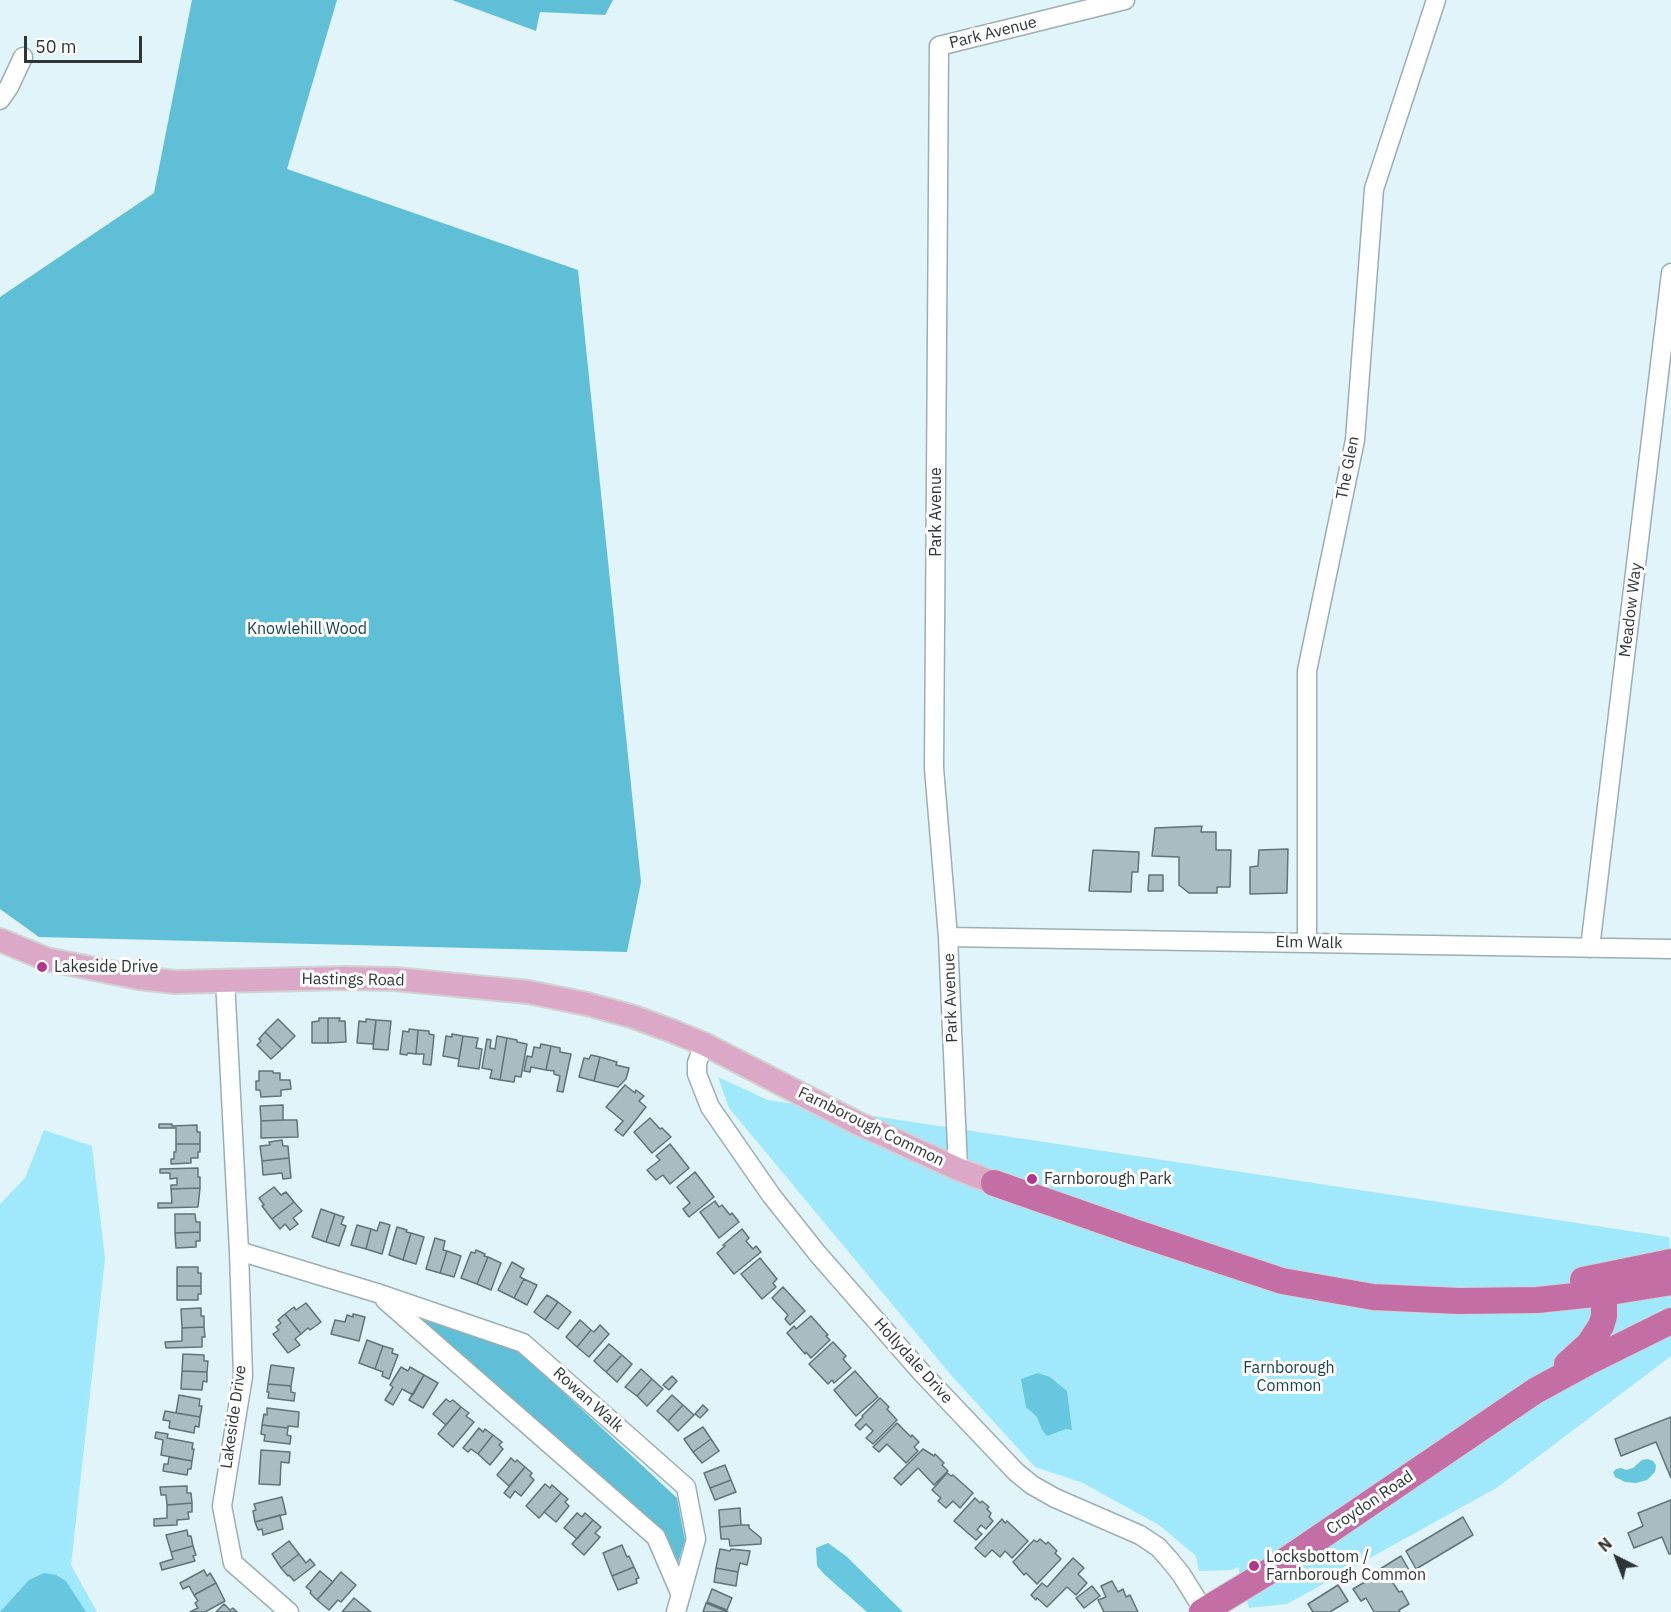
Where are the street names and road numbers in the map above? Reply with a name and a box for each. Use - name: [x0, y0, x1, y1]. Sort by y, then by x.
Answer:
- street label: Park Avenue: [947, 13, 1039, 53]
- street label: The Glen: [1332, 435, 1364, 501]
- street label: Park Avenue: [926, 467, 946, 557]
- street label: Meadow Way: [1616, 562, 1646, 658]
- street label: Elm Walk: [1275, 933, 1343, 953]
- street label: Park Avenue: [940, 953, 962, 1043]
- street label: Hastings Road: [301, 970, 405, 990]
- street label: Farnborough Common: [795, 1083, 947, 1171]
- street label: Hollydale Drive: [870, 1314, 956, 1408]
- street label: Rowan Walk: [549, 1363, 627, 1437]
- street label: Lakeside Drive: [217, 1364, 251, 1470]
- street label: Croydon Road: [1323, 1467, 1417, 1539]

